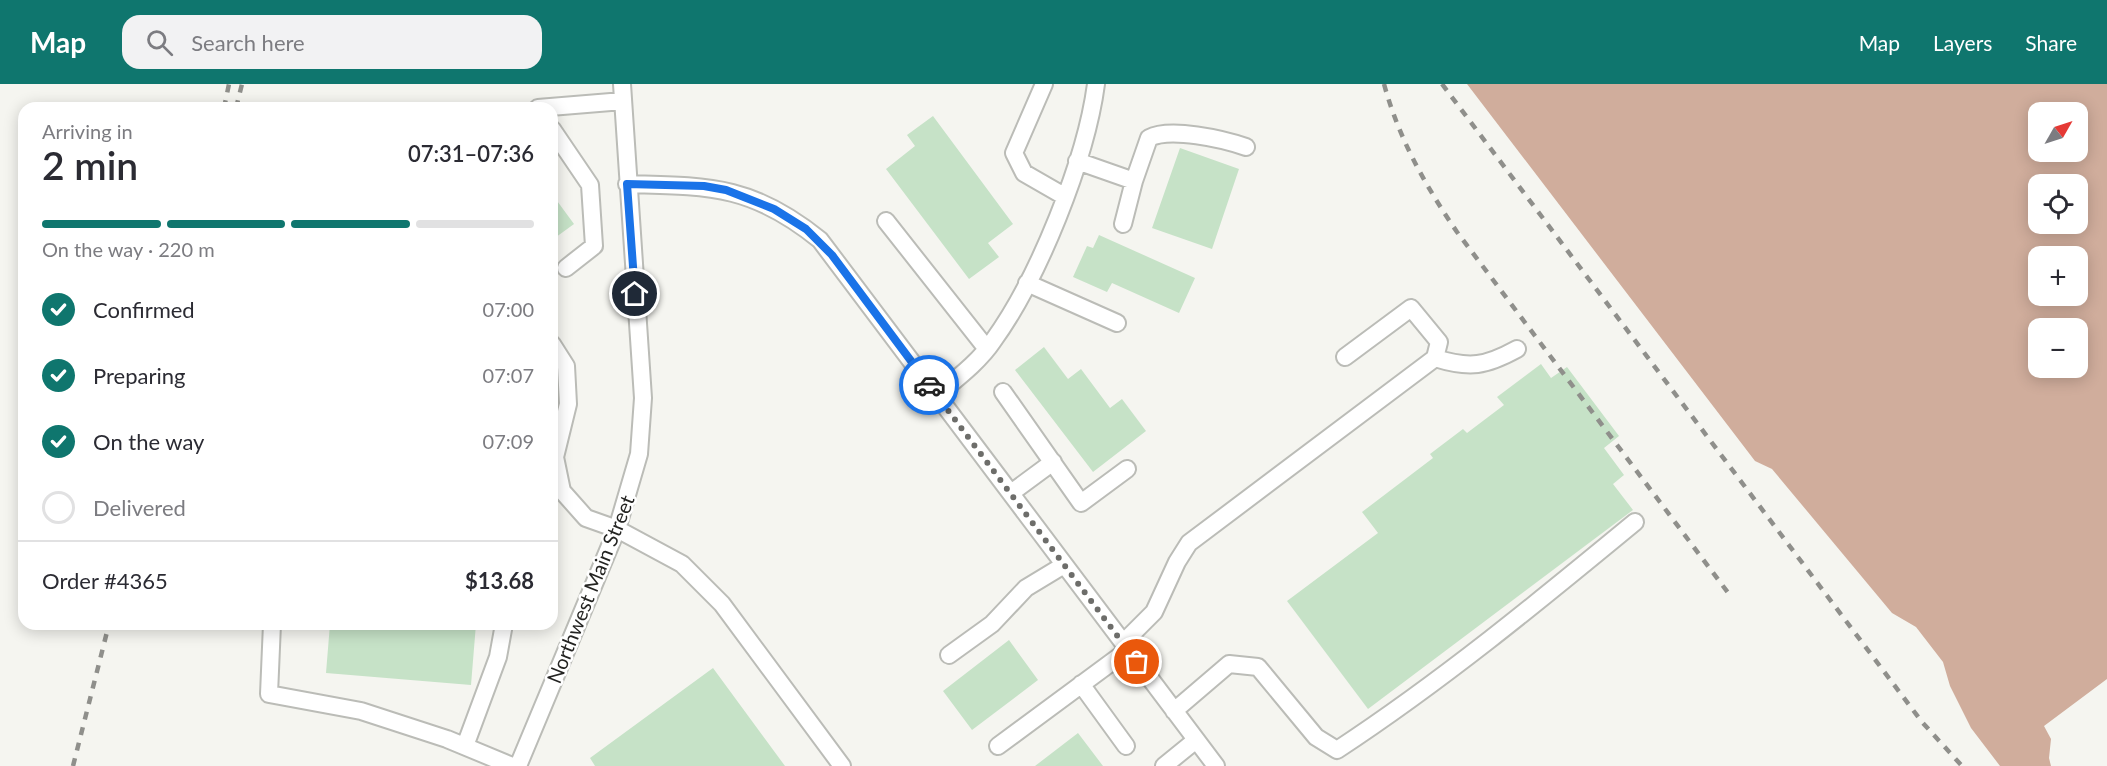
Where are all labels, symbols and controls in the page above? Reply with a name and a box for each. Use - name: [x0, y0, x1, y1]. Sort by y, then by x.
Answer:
- search box: [122, 15, 542, 69]
- text: Map: [30, 25, 86, 59]
- icon: search: [143, 26, 176, 59]
- text: Search here: [191, 29, 305, 56]
- text: Map: [1859, 30, 1900, 55]
- text: Layers: [1933, 30, 1992, 55]
- text: Share: [2025, 30, 2077, 55]
- north arrow: [2028, 102, 2088, 162]
- map controls: [2028, 102, 2088, 378]
- text: Arriving in: [42, 119, 133, 143]
- text: 07:31–07:36: [408, 140, 534, 167]
- text: 2 min: [42, 142, 138, 188]
- button: locate: [2028, 174, 2088, 234]
- text: On the way · 220 m: [42, 237, 215, 261]
- button: +: [2028, 246, 2088, 306]
- pin: [609, 268, 660, 319]
- icon: home: [618, 277, 651, 310]
- icon: check: [42, 293, 75, 326]
- text: Confirmed: [93, 296, 195, 323]
- text: 07:00: [483, 297, 534, 321]
- button: −: [2028, 318, 2088, 378]
- courier: [899, 355, 959, 415]
- icon: check: [42, 359, 75, 392]
- text: Preparing: [93, 362, 185, 389]
- text: 07:07: [483, 363, 534, 387]
- icon: car: [913, 369, 946, 402]
- icon: check: [42, 425, 75, 458]
- text: On the way: [93, 428, 204, 455]
- text: 07:09: [483, 429, 534, 453]
- street label: Northwest Main Street: [541, 491, 639, 687]
- text: Delivered: [93, 494, 186, 521]
- text: Order #4365: [42, 567, 168, 594]
- text: $13.68: [465, 567, 534, 594]
- pin: [1111, 636, 1162, 687]
- icon: bag: [1120, 645, 1153, 678]

